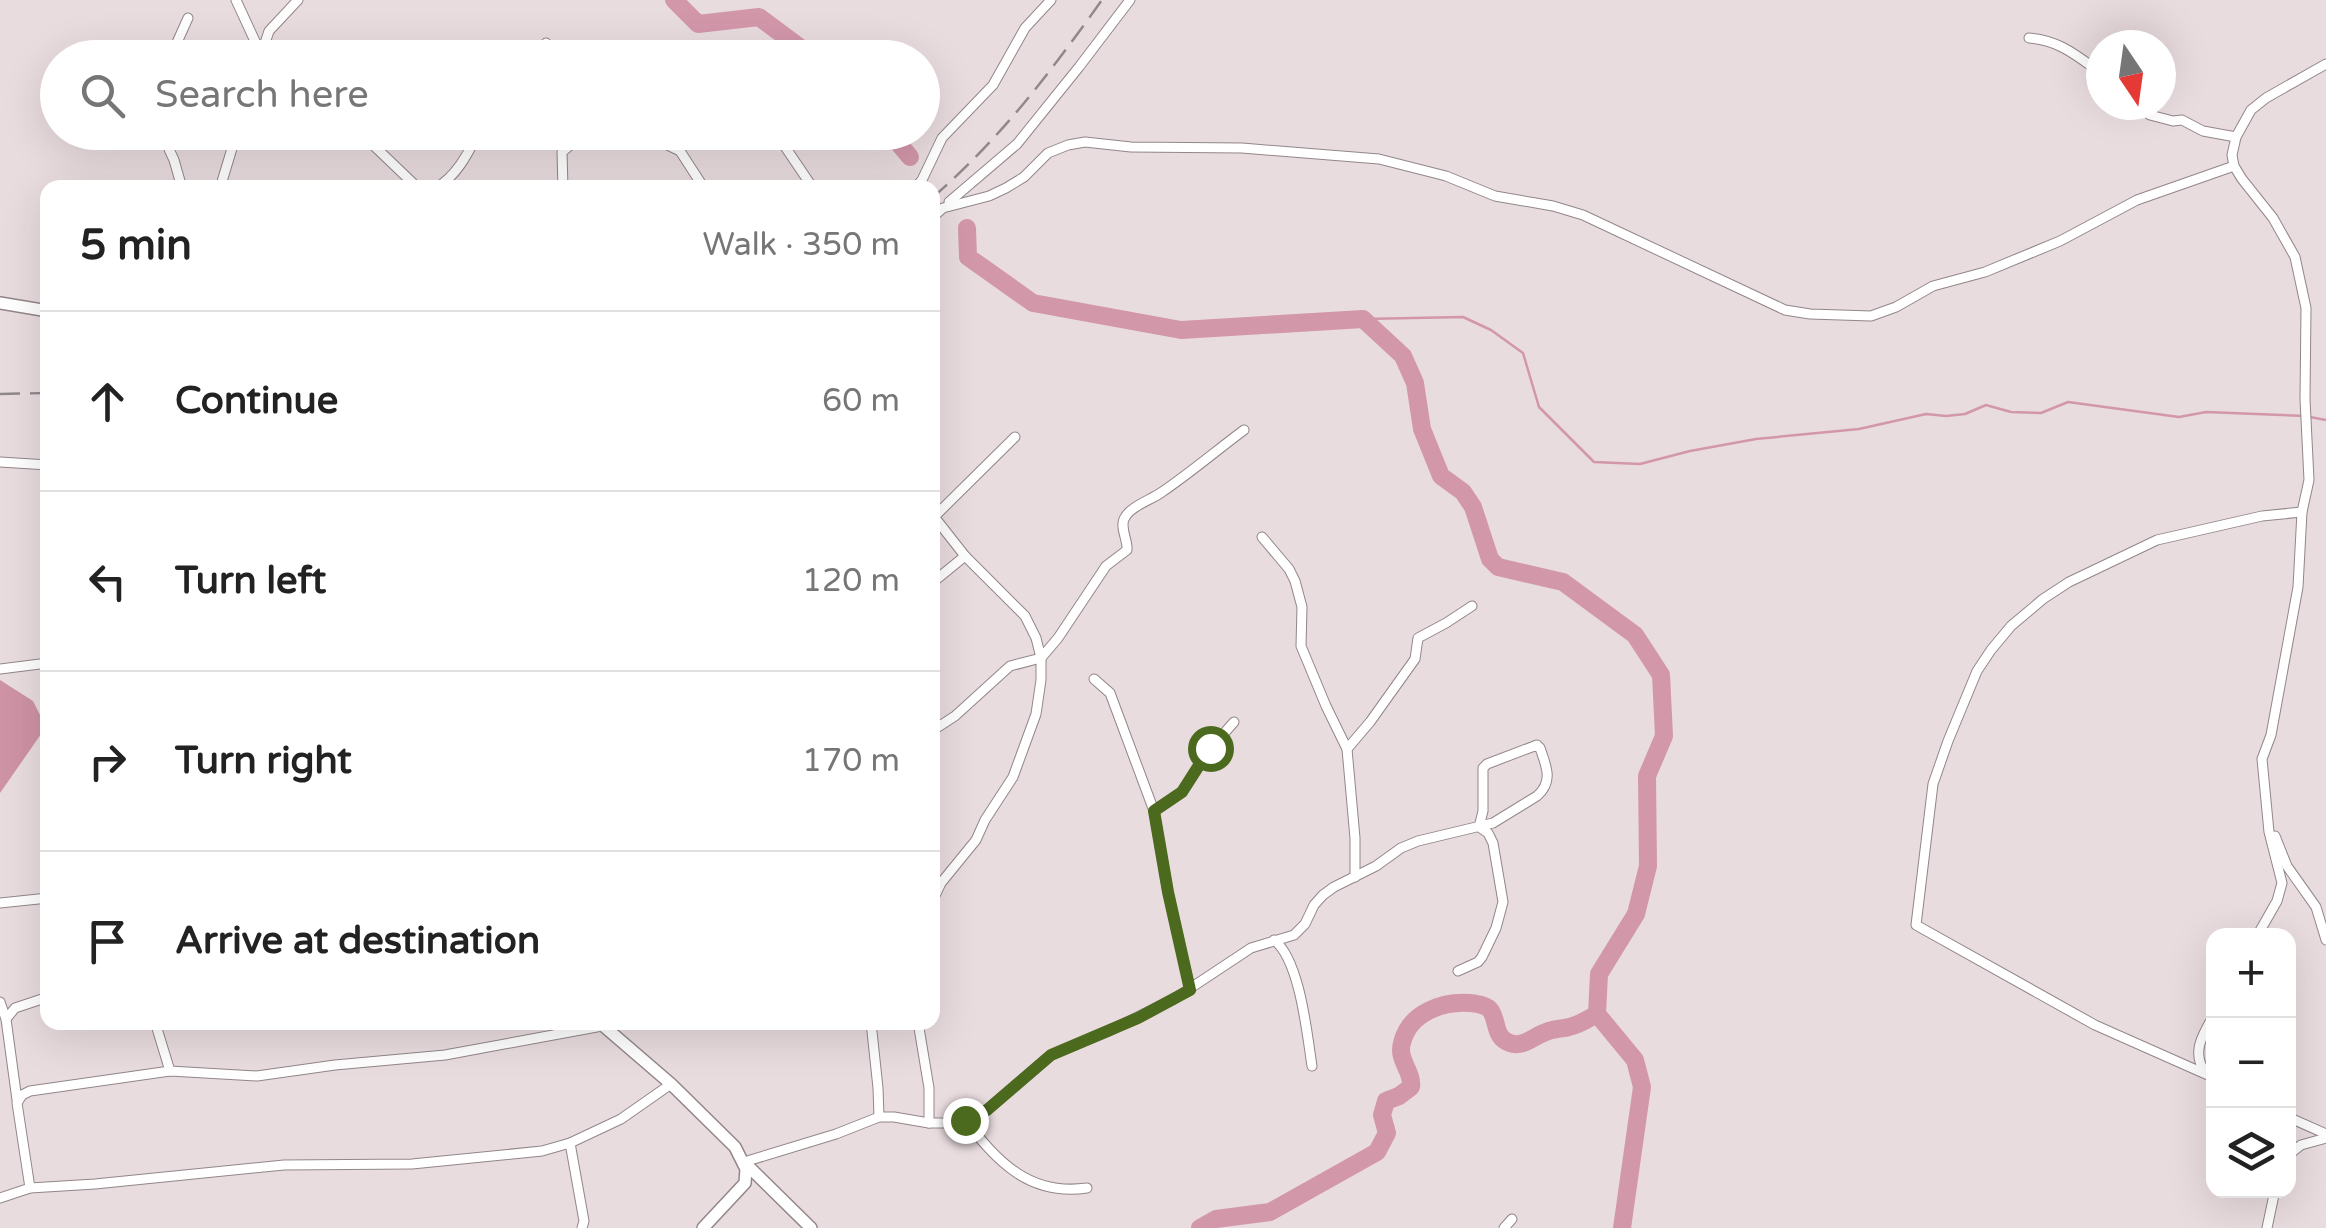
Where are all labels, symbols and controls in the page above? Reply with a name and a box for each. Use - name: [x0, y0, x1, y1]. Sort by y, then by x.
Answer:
- north arrow: [2086, 30, 2176, 120]
- search box: [40, 40, 940, 150]
- icon: search: [75, 68, 130, 123]
- text: Search here: [155, 72, 369, 118]
- text: 5 min: [80, 220, 192, 271]
- text: Walk · 350 m: [703, 226, 900, 264]
- icon: ahead: [80, 374, 135, 429]
- text: Continue: [175, 378, 338, 424]
- text: 60 m: [822, 382, 900, 420]
- icon: left: [80, 554, 135, 609]
- text: Turn left: [175, 558, 326, 604]
- text: 120 m: [802, 562, 900, 600]
- route start: [1188, 726, 1234, 772]
- icon: right: [80, 734, 135, 789]
- text: Turn right: [175, 738, 352, 784]
- text: 170 m: [802, 742, 900, 780]
- icon: arrive: [80, 914, 135, 969]
- text: Arrive at destination: [175, 918, 540, 964]
- map controls: [2206, 928, 2296, 1198]
- button: +: [2206, 928, 2296, 1018]
- button: −: [2206, 1018, 2296, 1108]
- route end: [943, 1098, 989, 1144]
- button: layers: [2206, 1108, 2296, 1198]

